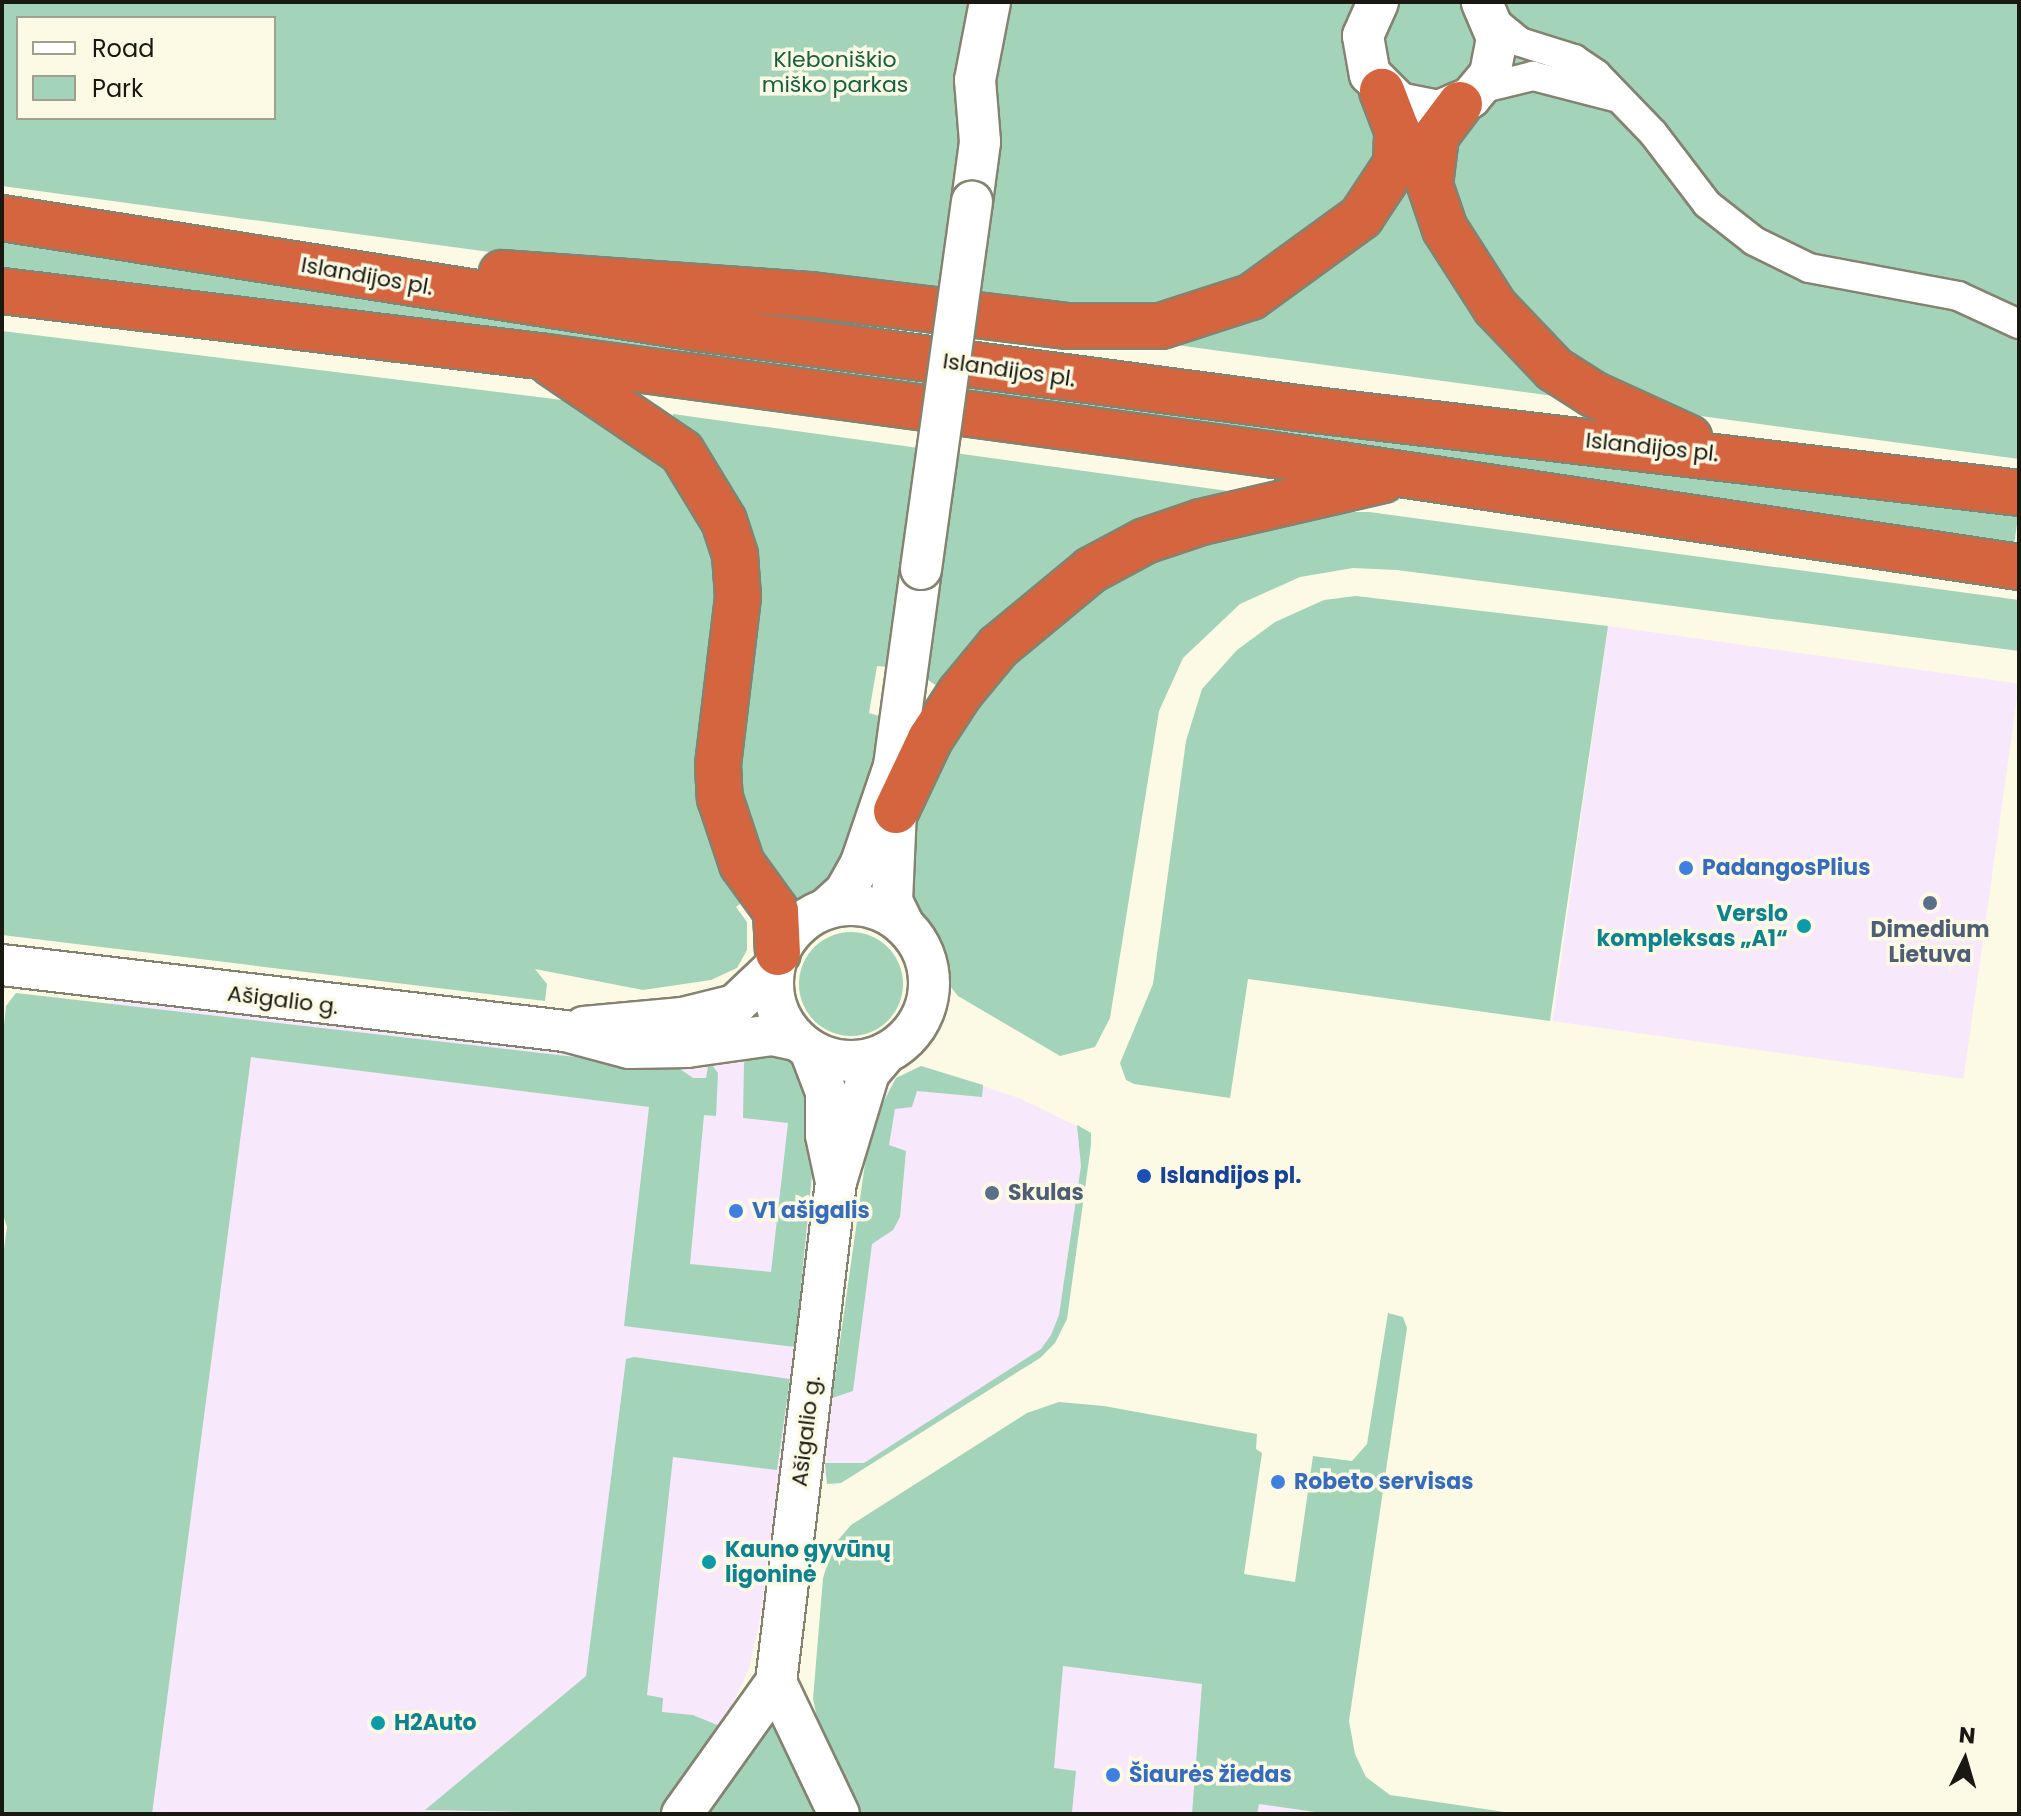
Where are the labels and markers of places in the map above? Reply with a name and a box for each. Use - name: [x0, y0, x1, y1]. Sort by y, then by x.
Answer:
- place label: PadangosPlius: [1702, 855, 1870, 881]
- marker: PadangosPlius: [1677, 859, 1695, 877]
- marker: Dimedium Lietuva: [1921, 894, 1939, 912]
- place label: Verslo kompleksas „A1“: [1597, 900, 1788, 952]
- place label: Dimedium Lietuva: [1871, 916, 1989, 968]
- marker: Verslo kompleksas „A1“: [1795, 917, 1813, 935]
- place label: Islandijos pl.: [1160, 1163, 1302, 1189]
- marker: Islandijos pl.: [1135, 1167, 1153, 1185]
- place label: Skulas: [1008, 1180, 1084, 1206]
- marker: Skulas: [983, 1184, 1001, 1202]
- place label: V1 ašigalis: [752, 1198, 870, 1224]
- marker: V1 ašigalis: [727, 1202, 745, 1220]
- place label: Robeto servisas: [1294, 1469, 1473, 1495]
- marker: Robeto servisas: [1269, 1473, 1287, 1491]
- place label: Kauno gyvūnų ligoninė: [725, 1536, 891, 1588]
- marker: Kauno gyvūnų ligoninė: [700, 1553, 718, 1571]
- place label: H2Auto: [394, 1710, 477, 1736]
- marker: H2Auto: [369, 1714, 387, 1732]
- place label: Šiaurės žiedas: [1129, 1762, 1292, 1788]
- marker: Šiaurės žiedas: [1104, 1766, 1122, 1784]

